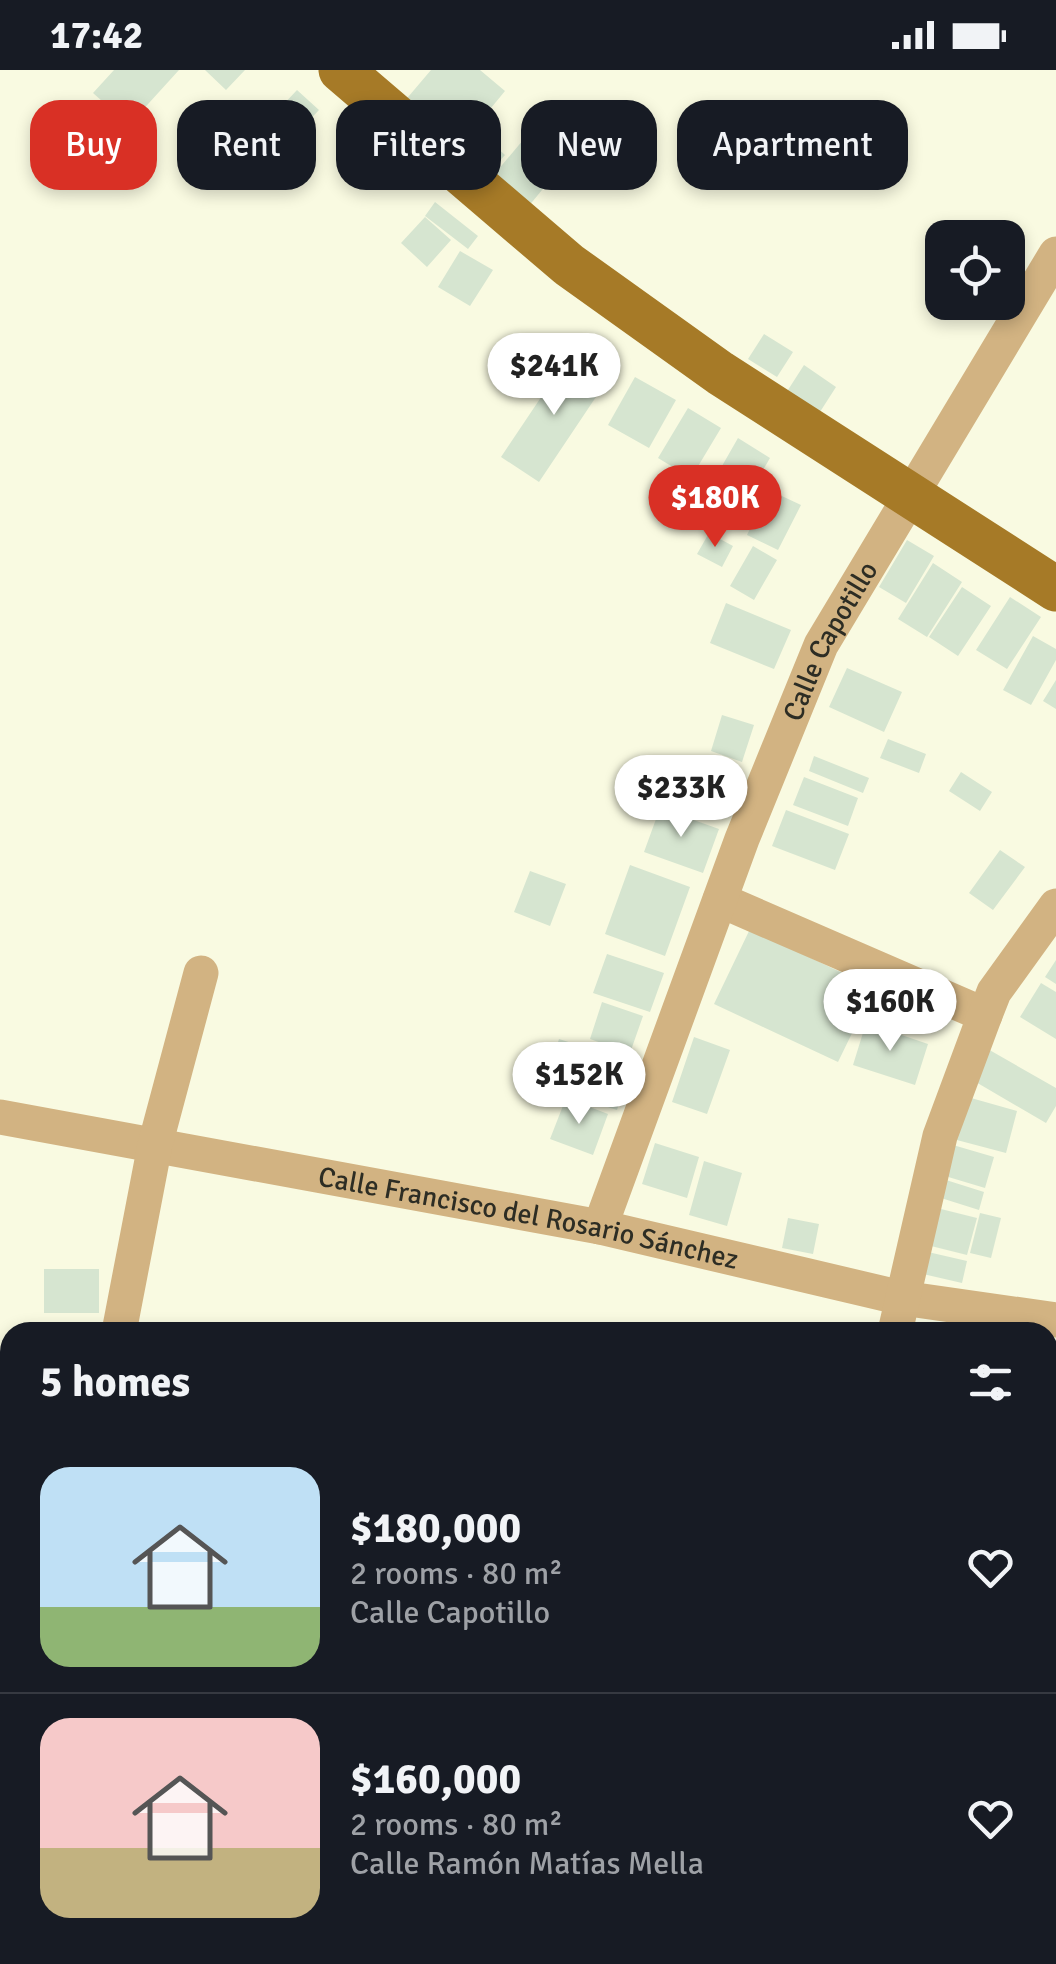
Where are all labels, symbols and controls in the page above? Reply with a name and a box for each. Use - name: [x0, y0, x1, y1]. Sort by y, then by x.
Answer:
- text: 17:42: [50, 12, 143, 59]
- chip: Buy: [30, 100, 157, 190]
- chip: Rent: [177, 100, 316, 190]
- chip: Filters: [336, 100, 501, 190]
- chip: New: [521, 100, 657, 190]
- chip: Apartment: [677, 100, 908, 190]
- map controls: [925, 220, 1025, 320]
- button: locate: [925, 220, 1025, 320]
- pin: $241K: [484, 333, 624, 418]
- text: $241K: [510, 346, 598, 385]
- pin: $180K: [645, 465, 785, 550]
- text: $180K: [671, 478, 759, 517]
- street label: Calle Capotillo: [776, 555, 885, 726]
- pin: $233K: [611, 755, 751, 840]
- text: $233K: [637, 768, 725, 807]
- pin: $160K: [820, 969, 960, 1054]
- text: $160K: [846, 982, 934, 1021]
- pin: $152K: [509, 1042, 649, 1127]
- text: $152K: [535, 1055, 623, 1094]
- street label: Calle Francisco del Rosario Sánchez: [316, 1160, 742, 1277]
- icon: filters: [963, 1355, 1018, 1410]
- text: 5 homes: [40, 1357, 190, 1408]
- text: $180,000: [350, 1503, 521, 1554]
- icon: home: [120, 1507, 240, 1627]
- icon: heart: [963, 1540, 1018, 1595]
- text: 2 rooms · 80 m²: [350, 1554, 563, 1593]
- text: Calle Capotillo: [350, 1593, 550, 1632]
- text: $160,000: [350, 1754, 521, 1805]
- icon: home: [120, 1758, 240, 1878]
- icon: heart: [963, 1791, 1018, 1846]
- text: 2 rooms · 80 m²: [350, 1805, 563, 1844]
- text: Calle Ramón Matías Mella: [350, 1844, 704, 1883]

